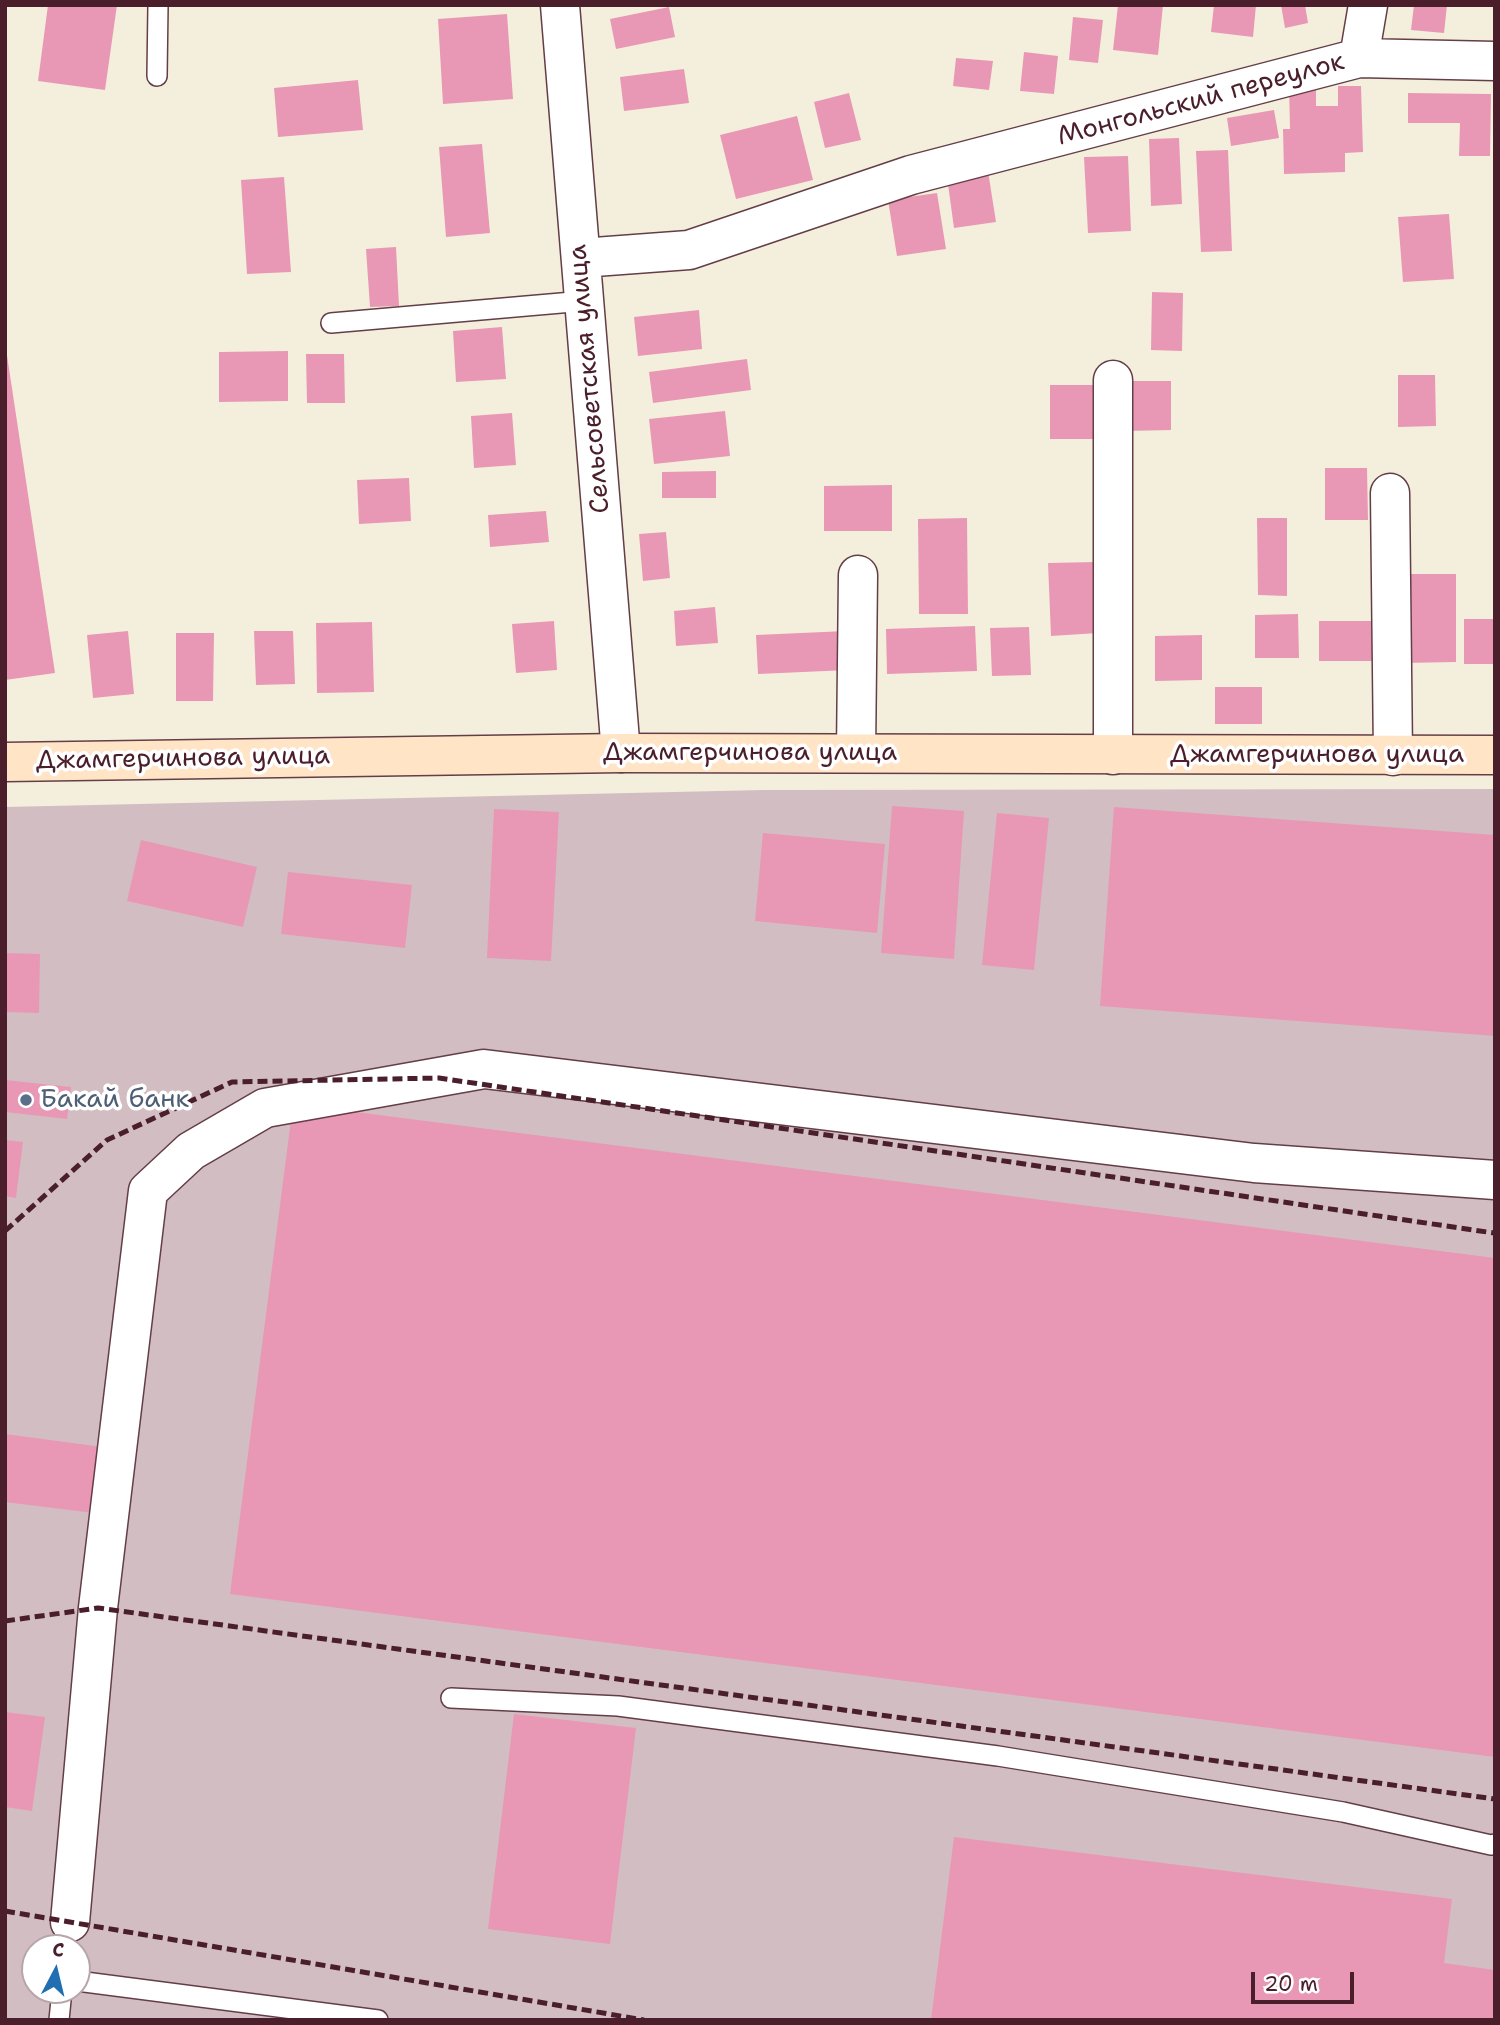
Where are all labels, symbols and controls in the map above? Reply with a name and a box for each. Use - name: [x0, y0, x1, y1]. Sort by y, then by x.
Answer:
- street label: Монгольский переулок: [1054, 47, 1348, 153]
- street label: Сельсоветская улица: [563, 243, 617, 515]
- street label: Джамгерчинова улица: [603, 737, 897, 769]
- street label: Джамгерчинова улица: [1170, 739, 1464, 771]
- street label: Джамгерчинова улица: [36, 741, 330, 777]
- place label: Бакай банк: [40, 1084, 189, 1116]
- marker: Бакай банк: [18, 1092, 34, 1108]
- north arrow: [21, 1934, 91, 2004]
- text: С: [51, 1937, 66, 1963]
- scale bar: [1255, 1958, 1358, 2002]
- text: 20 m: [1264, 1970, 1318, 1998]

